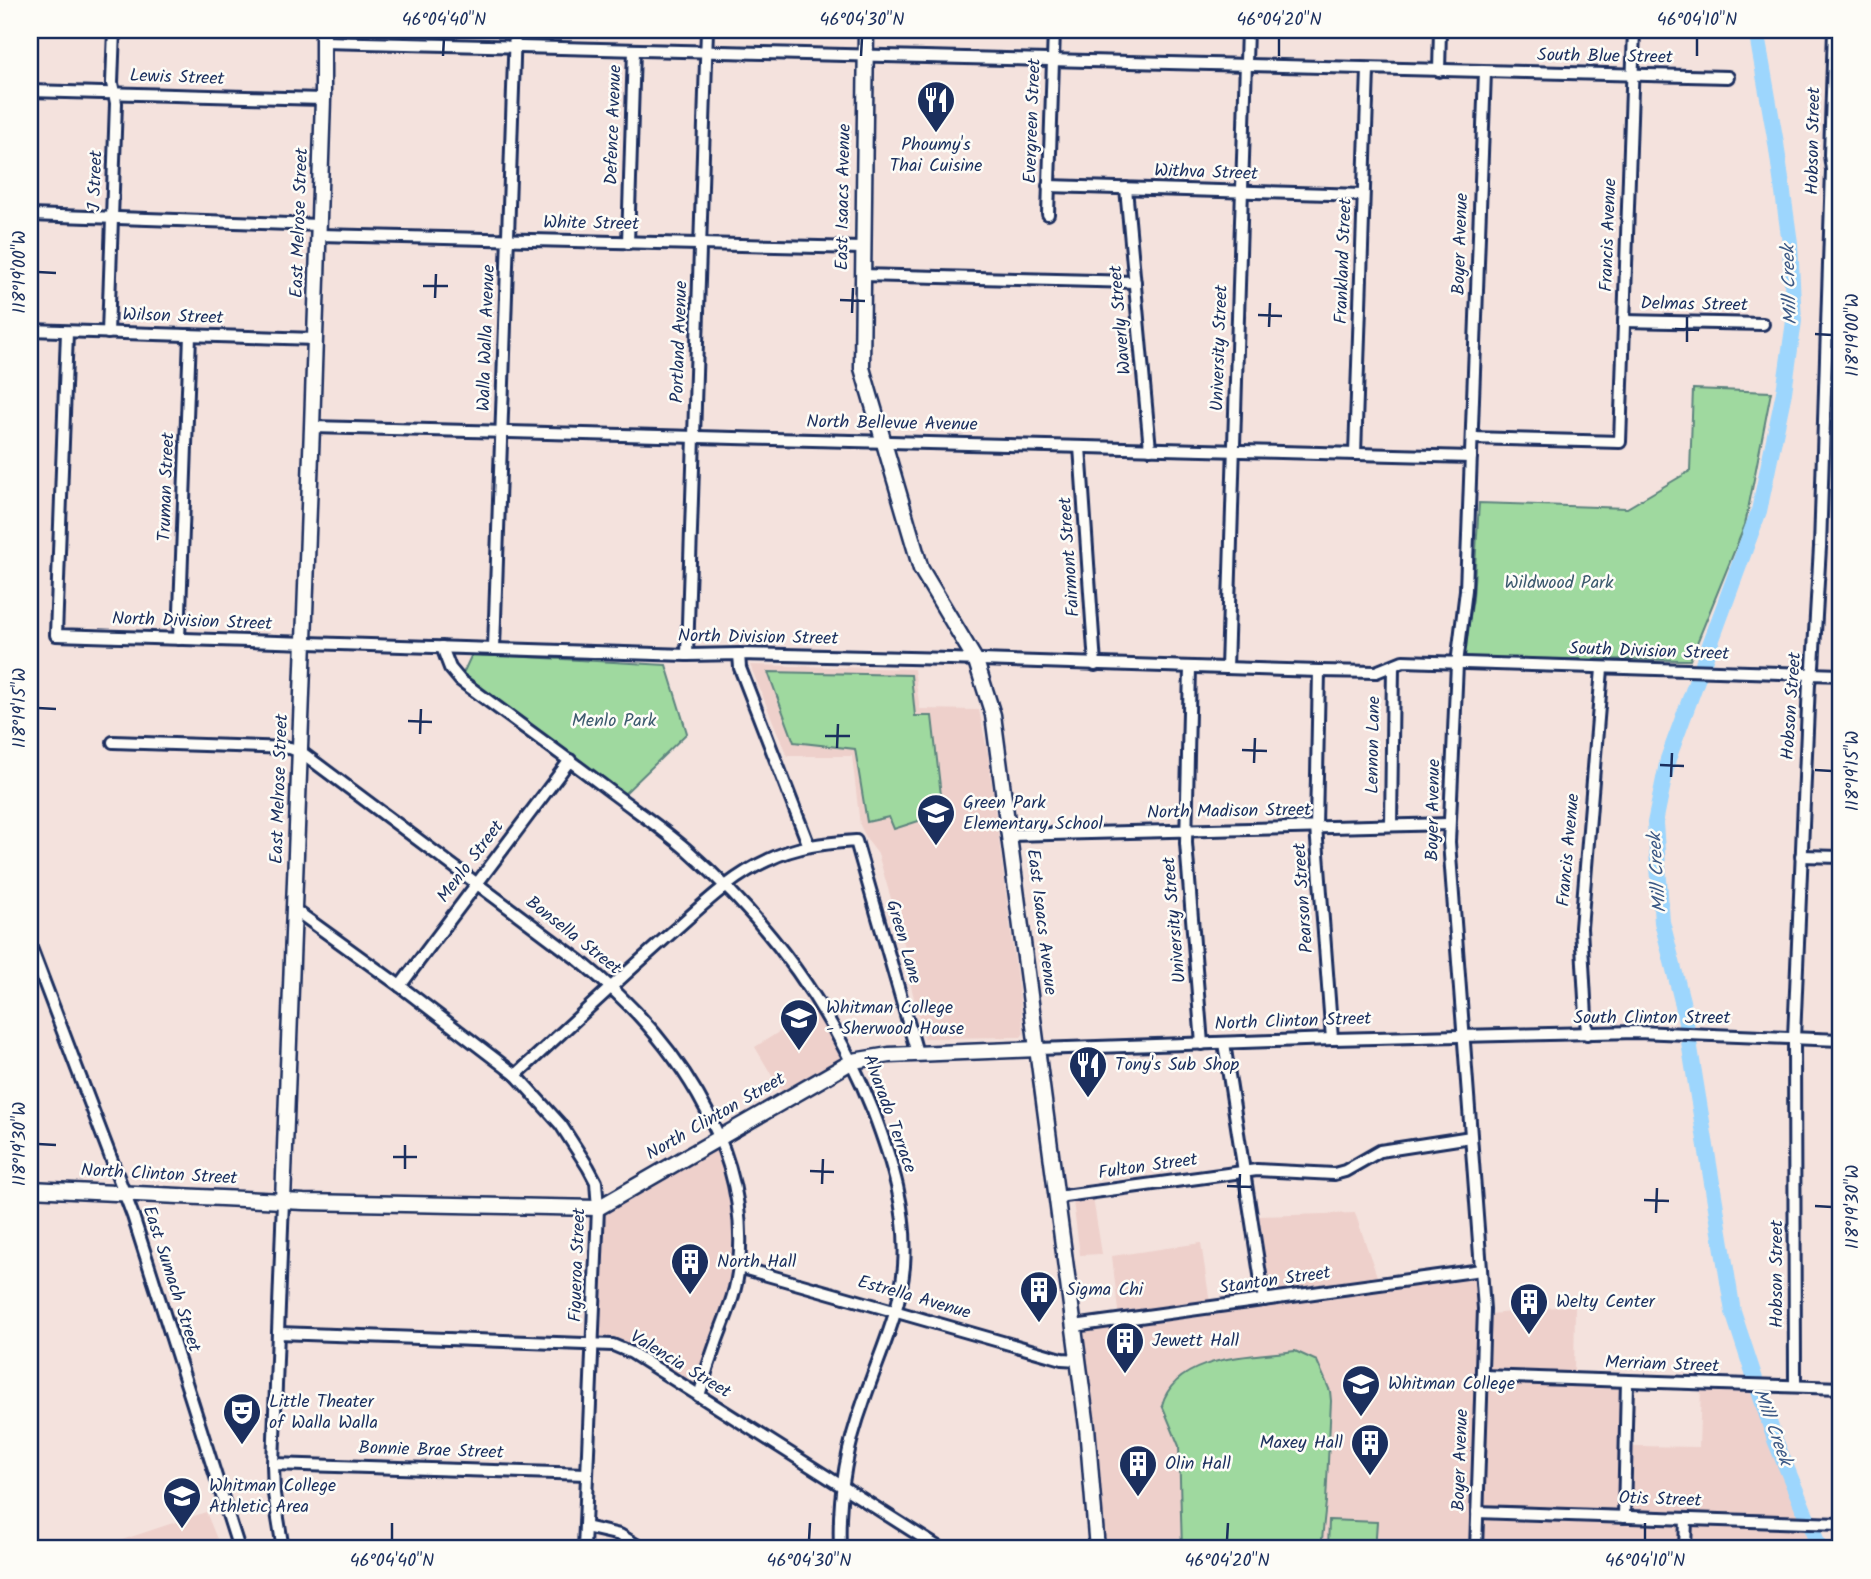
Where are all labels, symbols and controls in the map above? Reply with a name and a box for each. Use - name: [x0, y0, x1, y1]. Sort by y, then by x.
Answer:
- text: 46°04'40"N: [402, 6, 486, 35]
- text: 46°04'30"N: [820, 6, 904, 35]
- text: 46°04'20"N: [1236, 6, 1322, 35]
- text: 46°04'10"N: [1657, 6, 1737, 35]
- street label: South Blue Street: [1537, 41, 1674, 73]
- street label: Evergreen Street: [1016, 57, 1050, 184]
- street label: Lewis Street: [129, 62, 226, 94]
- street label: Defence Avenue: [597, 64, 631, 186]
- restaurant icon: Phoumy's Thai Cuisine: [915, 79, 957, 134]
- street label: Hobson Street: [1799, 86, 1829, 195]
- street label: East Isaacs Avenue: [828, 123, 860, 271]
- place label: Phoumy's Thai Cuisine: [890, 131, 982, 181]
- street label: East Melrose Street: [283, 146, 317, 299]
- street label: J Street: [80, 149, 112, 212]
- street label: Withva Street: [1154, 157, 1259, 189]
- street label: Francis Avenue: [1593, 178, 1625, 292]
- street label: Boyer Avenue: [1445, 192, 1477, 296]
- street label: Frankland Street: [1327, 196, 1361, 325]
- street label: White Street: [543, 209, 640, 239]
- text: 118°19'00"W: [6, 230, 35, 314]
- water label: Mill Creek: [1774, 241, 1806, 326]
- street label: Waverly Street: [1102, 263, 1140, 376]
- street label: Walla Walla Avenue: [470, 264, 504, 412]
- street label: Portland Avenue: [663, 280, 697, 404]
- street label: University Street: [1203, 283, 1237, 412]
- street label: Delmas Street: [1640, 290, 1749, 320]
- text: 118°19'00"W: [1839, 293, 1868, 377]
- street label: Wilson Street: [122, 301, 225, 333]
- street label: North Bellevue Avenue: [806, 408, 978, 440]
- street label: Truman Street: [151, 431, 183, 542]
- street label: Fairmont Street: [1051, 495, 1089, 618]
- park label: Wildwood Park: [1505, 569, 1614, 598]
- street label: North Division Street: [111, 605, 274, 639]
- street label: North Division Street: [678, 622, 840, 654]
- street label: South Division Street: [1568, 635, 1731, 669]
- street label: Hobson Street: [1774, 650, 1810, 761]
- text: 118°19'15"W: [6, 668, 35, 748]
- street label: Lennon Lane: [1359, 696, 1389, 794]
- park label: Menlo Park: [572, 707, 657, 736]
- street label: East Melrose Street: [263, 712, 297, 865]
- text: 118°19'15"W: [1839, 731, 1868, 811]
- street label: Boyer Avenue: [1419, 759, 1449, 861]
- place label: Green Park Elementary School: [963, 789, 1104, 839]
- school or university icon: Green Park Elementary School: [915, 792, 957, 847]
- street label: Francis Avenue: [1550, 792, 1588, 908]
- street label: North Madison Street: [1147, 796, 1312, 828]
- street label: Menlo Street: [430, 814, 512, 910]
- water label: Mill Creek: [1640, 829, 1676, 914]
- street label: Pearson Street: [1286, 841, 1322, 954]
- street label: East Isaacs Avenue: [1018, 847, 1064, 997]
- street label: University Street: [1155, 855, 1195, 984]
- street label: Bonsella Street: [519, 889, 628, 983]
- street label: Green Lane: [877, 897, 929, 987]
- place label: Whitman College - Sherwood House: [826, 994, 964, 1044]
- school or university icon: Whitman College - Sherwood House: [778, 997, 820, 1052]
- street label: South Clinton Street: [1574, 1004, 1731, 1033]
- street label: North Clinton Street: [1214, 1005, 1373, 1039]
- restaurant icon: Tony's Sub Shop: [1067, 1044, 1109, 1099]
- street label: Alvarado Terrace: [854, 1051, 924, 1177]
- place label: Tony's Sub Shop: [1115, 1051, 1240, 1080]
- street label: North Clinton Street: [641, 1065, 792, 1169]
- text: 118°19'30"W: [6, 1102, 35, 1186]
- street label: Fulton Street: [1096, 1146, 1201, 1188]
- street label: North Clinton Street: [80, 1156, 239, 1194]
- text: 118°19'30"W: [1839, 1165, 1868, 1249]
- street label: East Sumach Street: [134, 1202, 209, 1357]
- street label: Figueroa Street: [562, 1206, 595, 1323]
- street label: Hobson Street: [1763, 1219, 1792, 1328]
- building icon: North Hall: [669, 1241, 711, 1296]
- place label: North Hall: [717, 1248, 797, 1277]
- street label: Stanton Street: [1217, 1259, 1334, 1303]
- street label: Estrella Avenue: [854, 1268, 974, 1328]
- building icon: Sigma Chi: [1018, 1269, 1060, 1324]
- place label: Sigma Chi: [1066, 1276, 1144, 1305]
- building icon: Welty Center: [1508, 1281, 1550, 1336]
- place label: Welty Center: [1556, 1288, 1656, 1317]
- building icon: Jewett Hall: [1104, 1320, 1146, 1375]
- street label: Valencia Street: [624, 1323, 737, 1407]
- place label: Jewett Hall: [1152, 1327, 1240, 1356]
- street label: Merriam Street: [1604, 1349, 1721, 1382]
- school or university icon: Whitman College: [1340, 1363, 1382, 1418]
- place label: Whitman College: [1388, 1370, 1515, 1399]
- water label: Mill Creek: [1744, 1384, 1801, 1473]
- place label: Little Theater of Walla Walla: [269, 1388, 378, 1438]
- theatre icon: Little Theater of Walla Walla: [221, 1391, 263, 1446]
- street label: Boyer Avenue: [1445, 1408, 1477, 1512]
- building icon: Maxey Hall: [1349, 1422, 1391, 1477]
- place label: Maxey Hall: [1260, 1429, 1344, 1458]
- street label: Bonnie Brae Street: [358, 1434, 505, 1468]
- building icon: Olin Hall: [1117, 1443, 1159, 1498]
- place label: Olin Hall: [1165, 1450, 1231, 1479]
- place label: Whitman College Athletic Area: [209, 1472, 336, 1522]
- school or university icon: Whitman College Athletic Area: [161, 1475, 203, 1530]
- street label: Otis Street: [1618, 1484, 1703, 1516]
- text: 46°04'40"N: [350, 1547, 434, 1576]
- text: 46°04'30"N: [767, 1547, 851, 1576]
- text: 46°04'20"N: [1184, 1547, 1270, 1576]
- text: 46°04'10"N: [1605, 1547, 1685, 1576]

